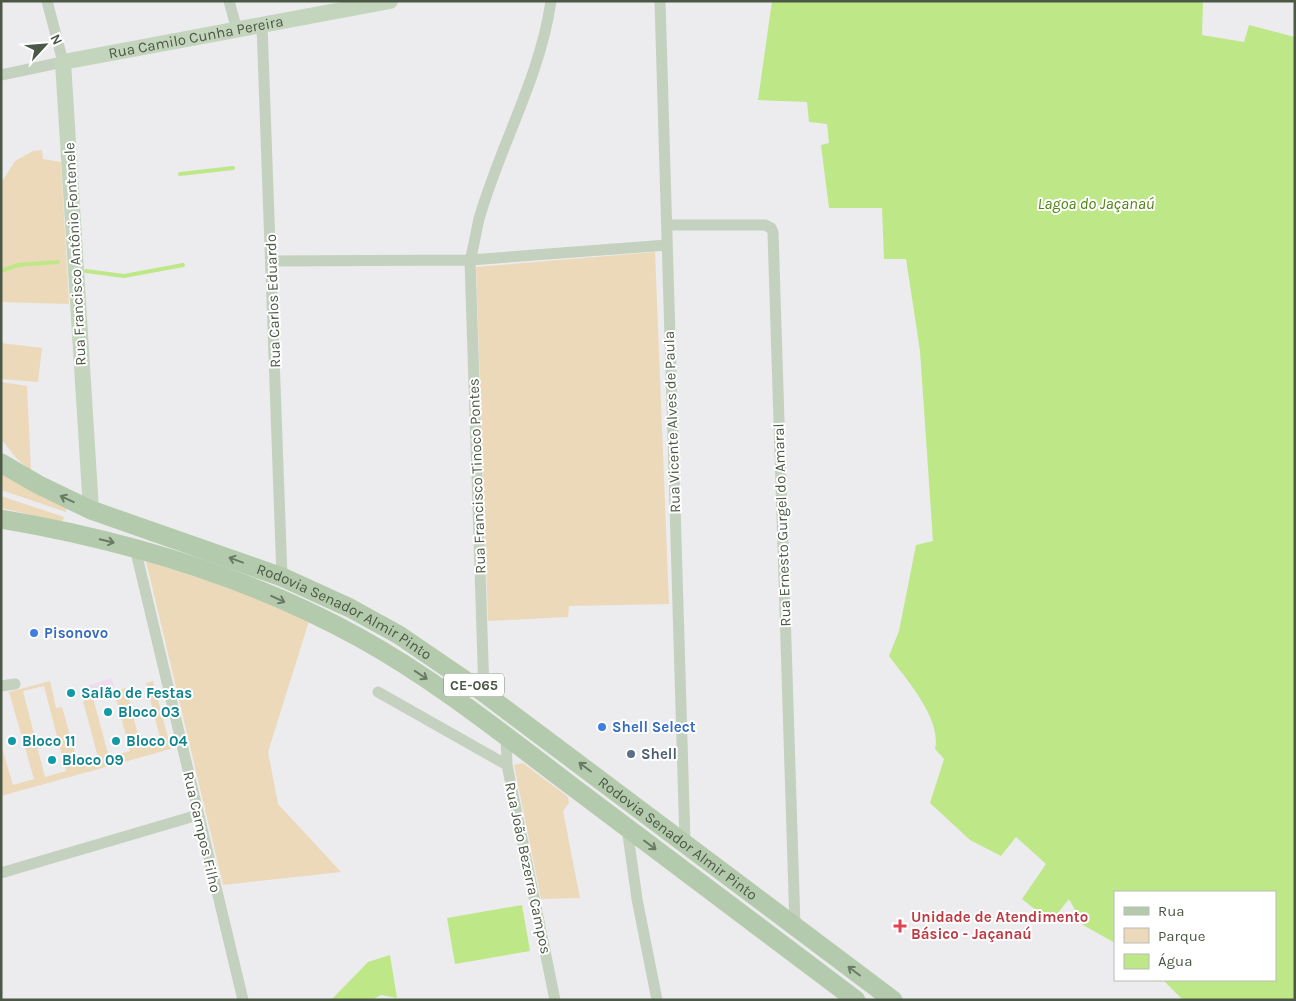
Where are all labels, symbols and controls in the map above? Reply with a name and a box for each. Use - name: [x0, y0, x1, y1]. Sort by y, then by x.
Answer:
- street label: Rua Camilo Cunha Pereira: [107, 12, 285, 62]
- north arrow: [20, 20, 70, 70]
- text: N: [46, 31, 66, 48]
- street label: Rua Francisco Antônio Fontenele: [60, 142, 90, 366]
- water label: Lagoa do Jaçanaú: [1038, 194, 1154, 213]
- street label: Rua Carlos Eduardo: [262, 234, 284, 368]
- street label: Rua Vicente Alves de Paula: [660, 331, 684, 513]
- street label: Rua Francisco Tinoco Pontes: [465, 378, 489, 574]
- street label: Rua Ernesto Gurgel do Amaral: [769, 423, 795, 627]
- one-way arrow: [60, 493, 75, 503]
- one-way arrow: [99, 537, 115, 546]
- one-way arrow: [229, 555, 245, 564]
- street label: Rodovia Senador Almir Pinto: [254, 560, 435, 664]
- one-way arrow: [270, 595, 285, 604]
- place label: Pisonovo: [44, 624, 108, 642]
- marker: Pisonovo: [28, 627, 40, 639]
- one-way arrow: [414, 670, 428, 680]
- road number: CE-065: [444, 674, 504, 696]
- place label: Salão de Festas: [81, 684, 192, 702]
- marker: Salão de Festas: [65, 687, 77, 699]
- place label: Bloco 03: [118, 703, 180, 721]
- marker: Bloco 03: [102, 706, 114, 718]
- place label: Shell Select: [612, 718, 696, 736]
- marker: Shell Select: [596, 721, 608, 733]
- place label: Bloco 11: [22, 732, 76, 750]
- place label: Bloco 04: [126, 732, 187, 750]
- marker: Bloco 11: [6, 735, 18, 747]
- marker: Bloco 04: [110, 735, 122, 747]
- place label: Shell: [641, 745, 677, 763]
- marker: Shell: [625, 748, 637, 760]
- place label: Bloco 09: [62, 751, 124, 769]
- marker: Bloco 09: [46, 754, 58, 766]
- one-way arrow: [579, 762, 592, 773]
- street label: Rua Campos Filho: [179, 770, 225, 894]
- street label: Rodovia Senador Almir Pinto: [595, 773, 761, 904]
- street label: Rua João Bezerra Campos: [501, 780, 555, 956]
- one-way arrow: [643, 840, 657, 850]
- legend: [1114, 891, 1276, 981]
- text: Rua: [1158, 902, 1185, 920]
- place label: Unidade de Atendimento Básico - Jaçanaú: [911, 908, 1088, 943]
- marker: Unidade de Atendimento Básico - Jaçanaú: [893, 919, 907, 933]
- text: Parque: [1158, 927, 1206, 945]
- text: Água: [1158, 952, 1192, 970]
- one-way arrow: [848, 965, 861, 976]

